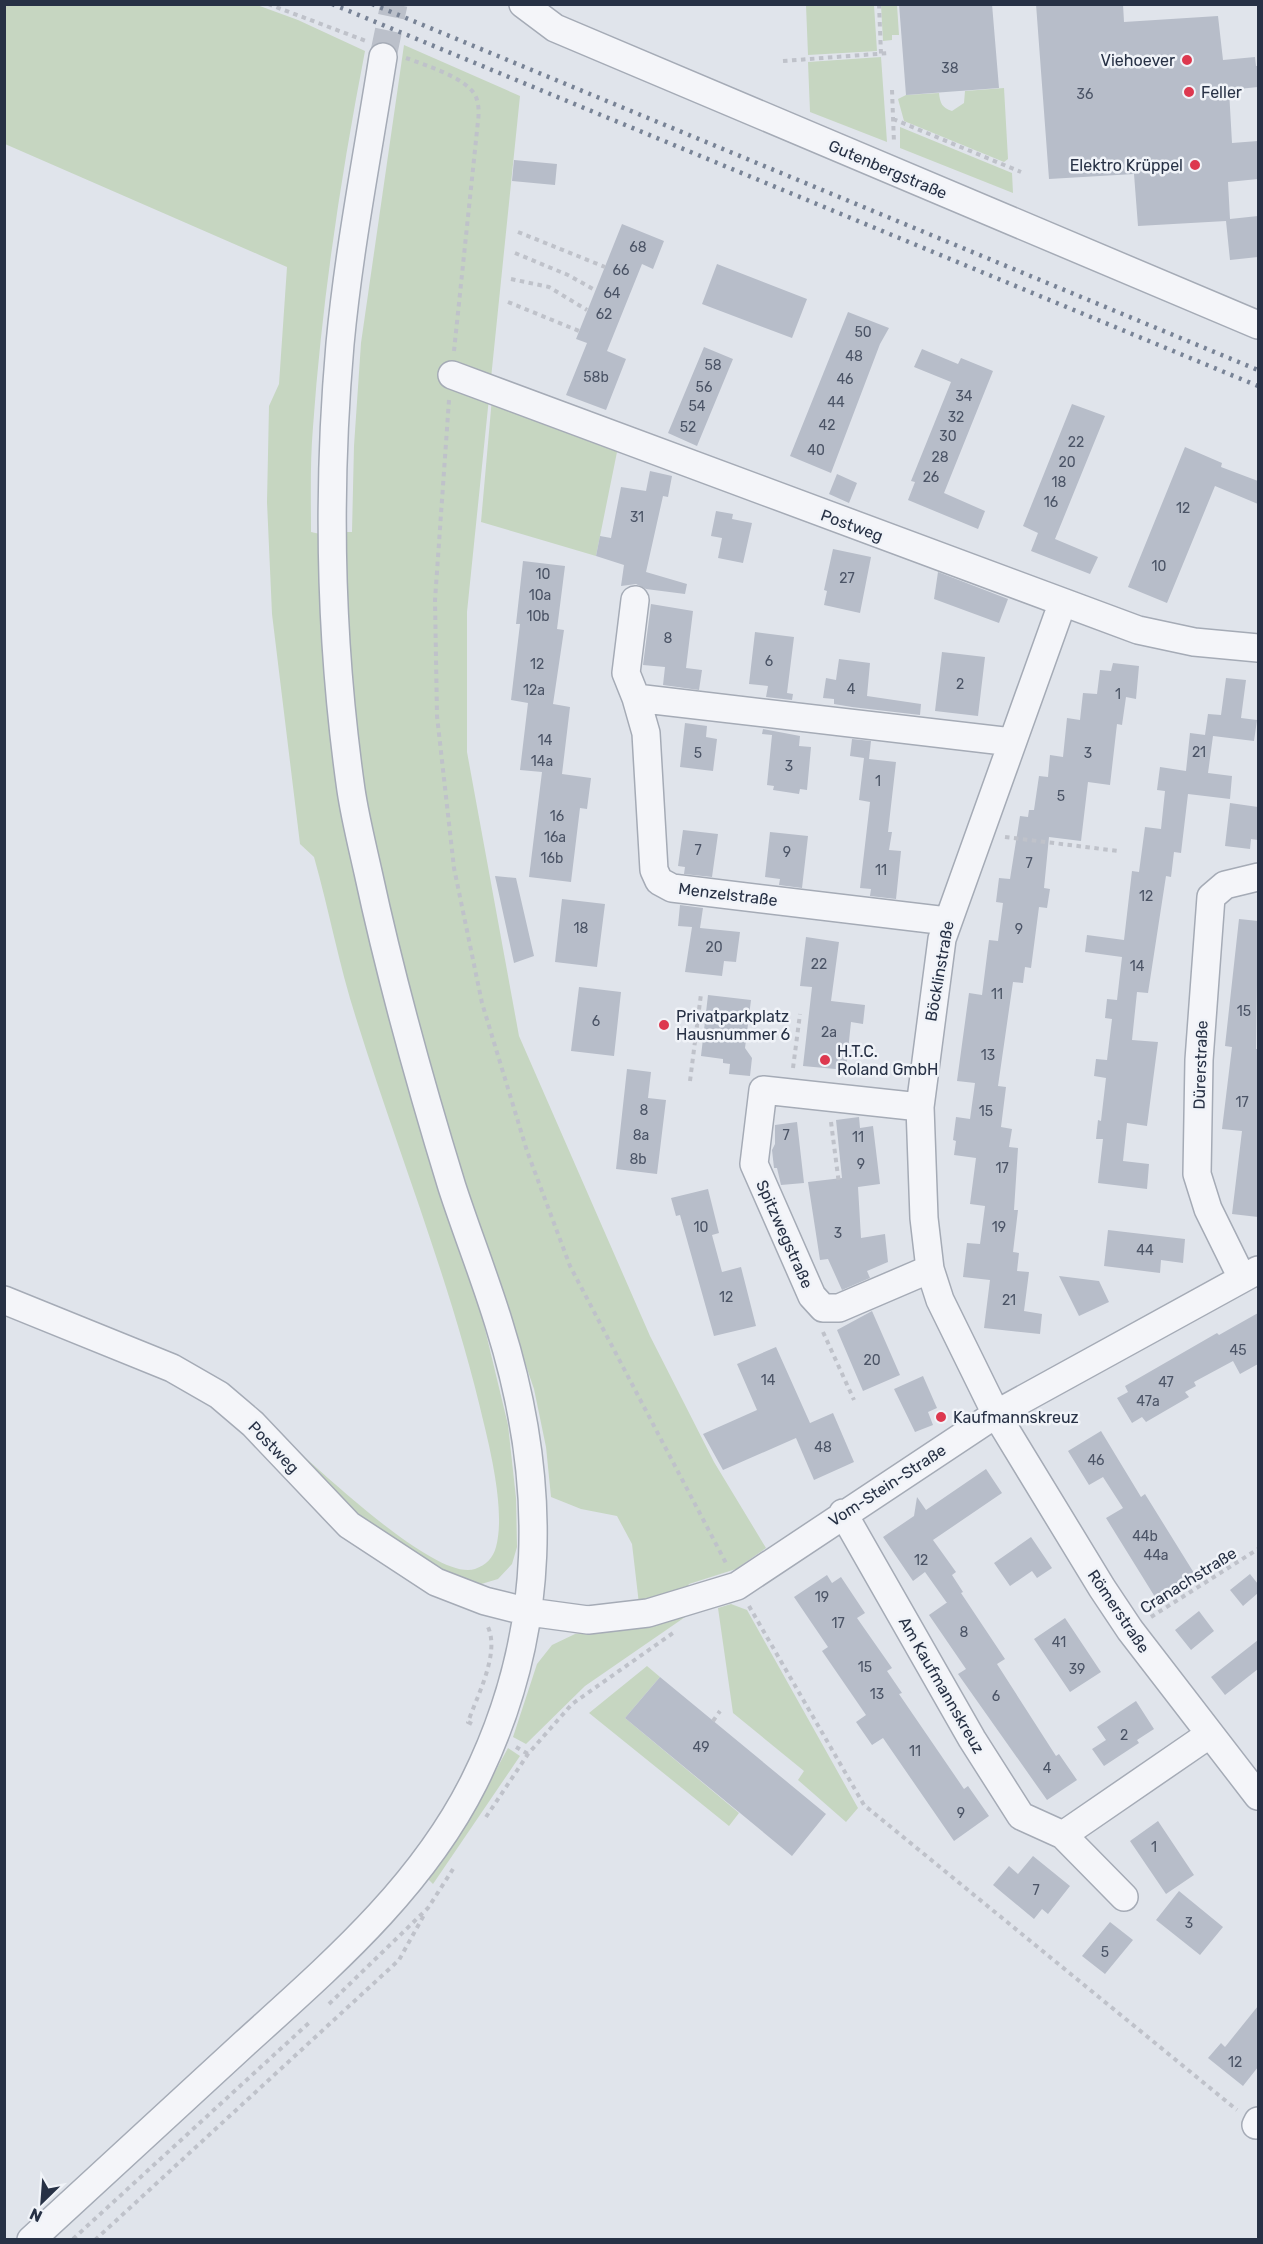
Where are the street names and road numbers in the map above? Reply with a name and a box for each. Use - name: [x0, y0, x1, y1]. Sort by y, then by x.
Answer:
- street label: Gutenbergstraße: [826, 136, 950, 203]
- street label: Postweg: [818, 505, 886, 545]
- street label: Menzelstraße: [677, 879, 779, 910]
- street label: Böcklinstraße: [921, 919, 958, 1023]
- street label: Dürerstraße: [1189, 1020, 1212, 1110]
- street label: Spitzwegstraße: [752, 1177, 817, 1291]
- street label: Postweg: [244, 1417, 303, 1477]
- street label: Vom-Stein-Straße: [825, 1440, 950, 1530]
- street label: Cranachstraße: [1137, 1543, 1240, 1618]
- street label: Römerstraße: [1084, 1566, 1153, 1657]
- street label: Am Kaufmannskreuz: [895, 1614, 988, 1757]

